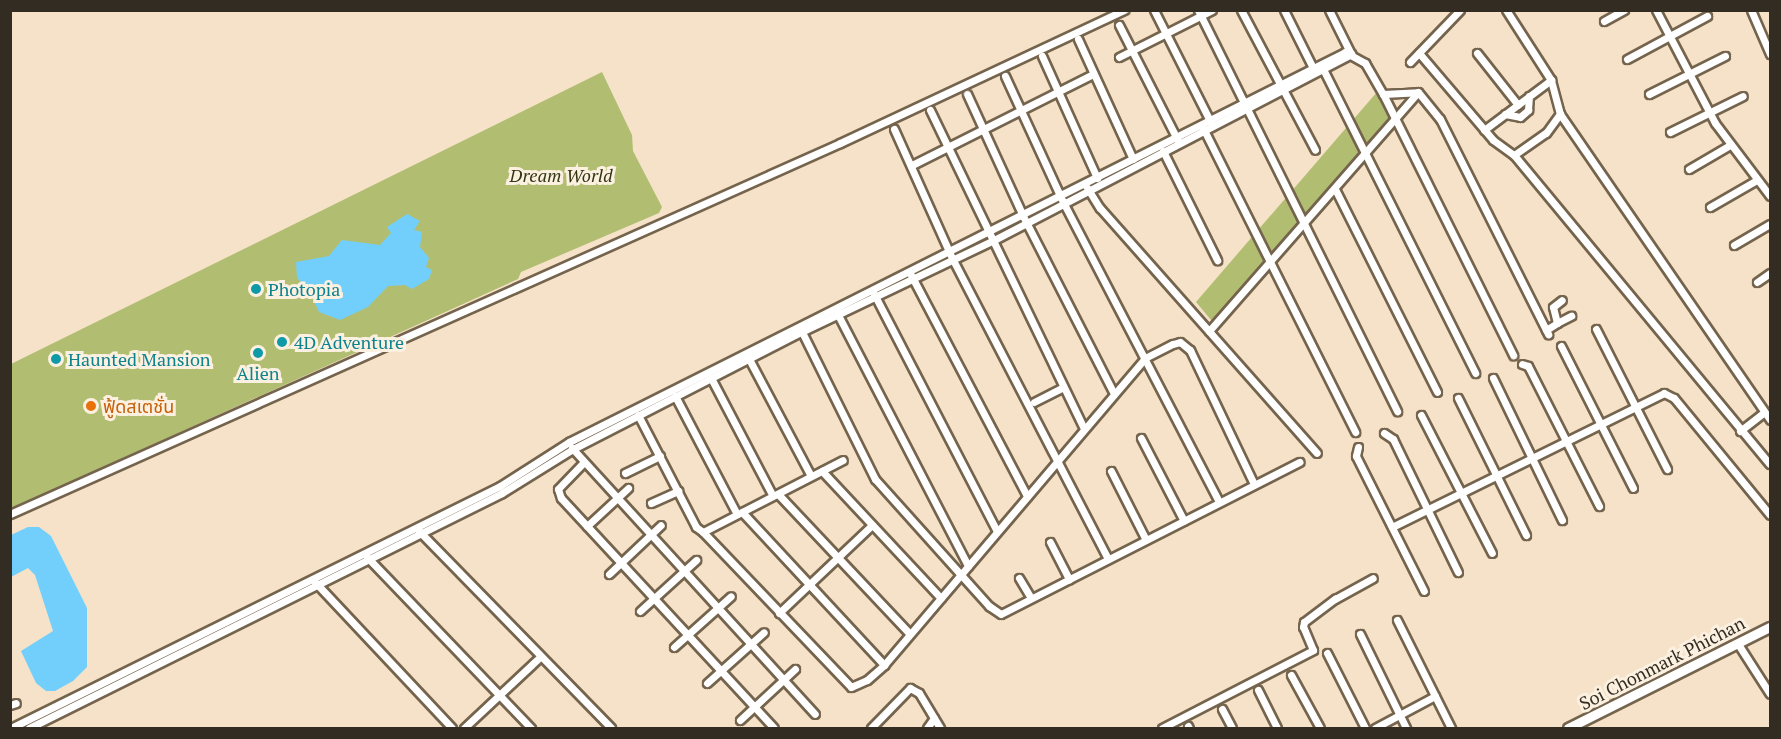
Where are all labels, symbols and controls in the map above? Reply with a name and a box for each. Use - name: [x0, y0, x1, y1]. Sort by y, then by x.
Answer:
- park label: Dream World: [509, 164, 613, 186]
- place label: Photopia: [268, 278, 340, 300]
- marker: Photopia: [249, 282, 263, 296]
- place label: 4D Adventure: [294, 331, 405, 353]
- marker: 4D Adventure: [275, 335, 289, 349]
- marker: Alien: [251, 346, 265, 360]
- place label: Haunted Mansion: [68, 348, 211, 370]
- marker: Haunted Mansion: [49, 352, 63, 366]
- place label: Alien: [237, 362, 279, 384]
- place label: ฟู้ดสเตชั่น: [103, 395, 174, 417]
- marker: ฟู้ดสเตชั่น: [84, 399, 98, 413]
- street label: Soi Chonmark Phichan: [1576, 612, 1748, 714]

